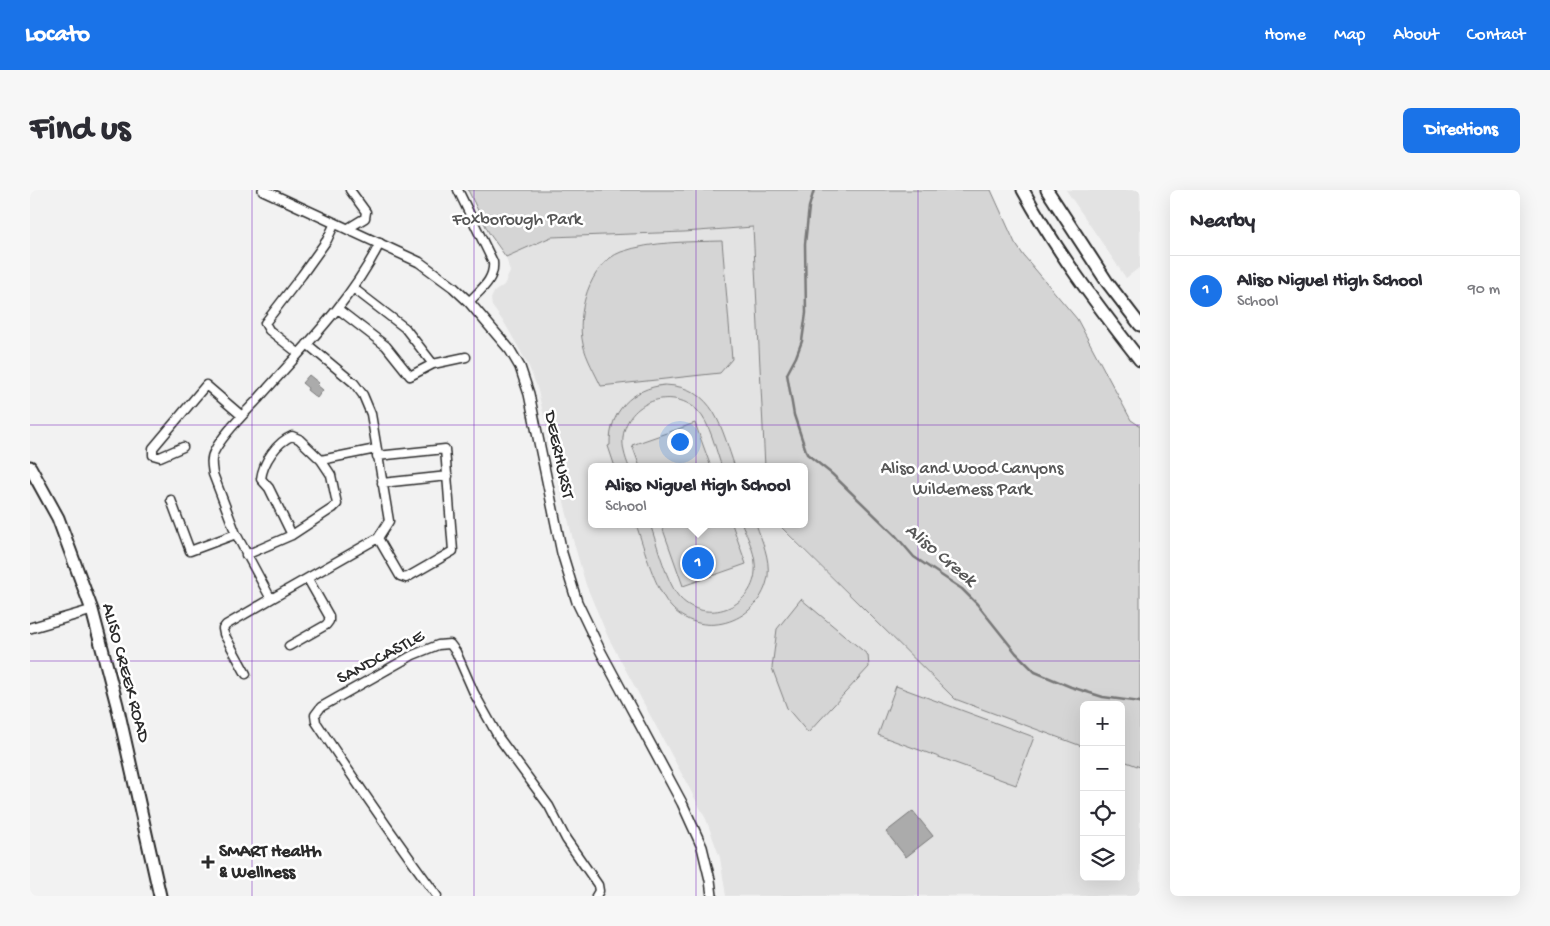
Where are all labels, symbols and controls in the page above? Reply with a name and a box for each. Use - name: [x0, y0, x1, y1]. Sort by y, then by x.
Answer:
- text: Locato: [25, 21, 90, 50]
- text: Home: [1264, 25, 1306, 46]
- text: Map: [1334, 25, 1365, 46]
- text: About: [1393, 25, 1439, 46]
- text: Contact: [1467, 25, 1525, 46]
- button: Directions: [1403, 108, 1520, 153]
- text: Find us: [30, 110, 130, 151]
- park label: Foxborough Park: [451, 210, 584, 231]
- text: Nearby: [1190, 210, 1255, 235]
- text: Aliso Niguel High School: [1237, 270, 1422, 293]
- text: 1: [1203, 281, 1209, 300]
- text: 90 m: [1468, 281, 1500, 300]
- text: School: [1237, 293, 1279, 312]
- street label: DEERHURST: [538, 408, 578, 502]
- your location: [667, 429, 693, 455]
- park label: Aliso and Wood Canyons Wilderness Park: [881, 459, 1065, 501]
- popup: [588, 463, 808, 528]
- text: Aliso Niguel High School: [605, 475, 791, 498]
- text: School: [605, 498, 647, 517]
- water label: Aliso Creek: [900, 520, 981, 593]
- pin: 1: [682, 544, 714, 582]
- street label: ALISO CREEK ROAD: [96, 601, 154, 745]
- street label: SANDCASTLE: [334, 626, 429, 690]
- map controls: [1080, 701, 1125, 881]
- button: +: [1080, 701, 1125, 746]
- button: −: [1080, 746, 1125, 791]
- button: locate: [1080, 791, 1125, 836]
- button: layers: [1080, 836, 1125, 881]
- place label: SMART Health & Wellness: [219, 842, 322, 884]
- marker: SMART Health & Wellness: [201, 855, 215, 869]

